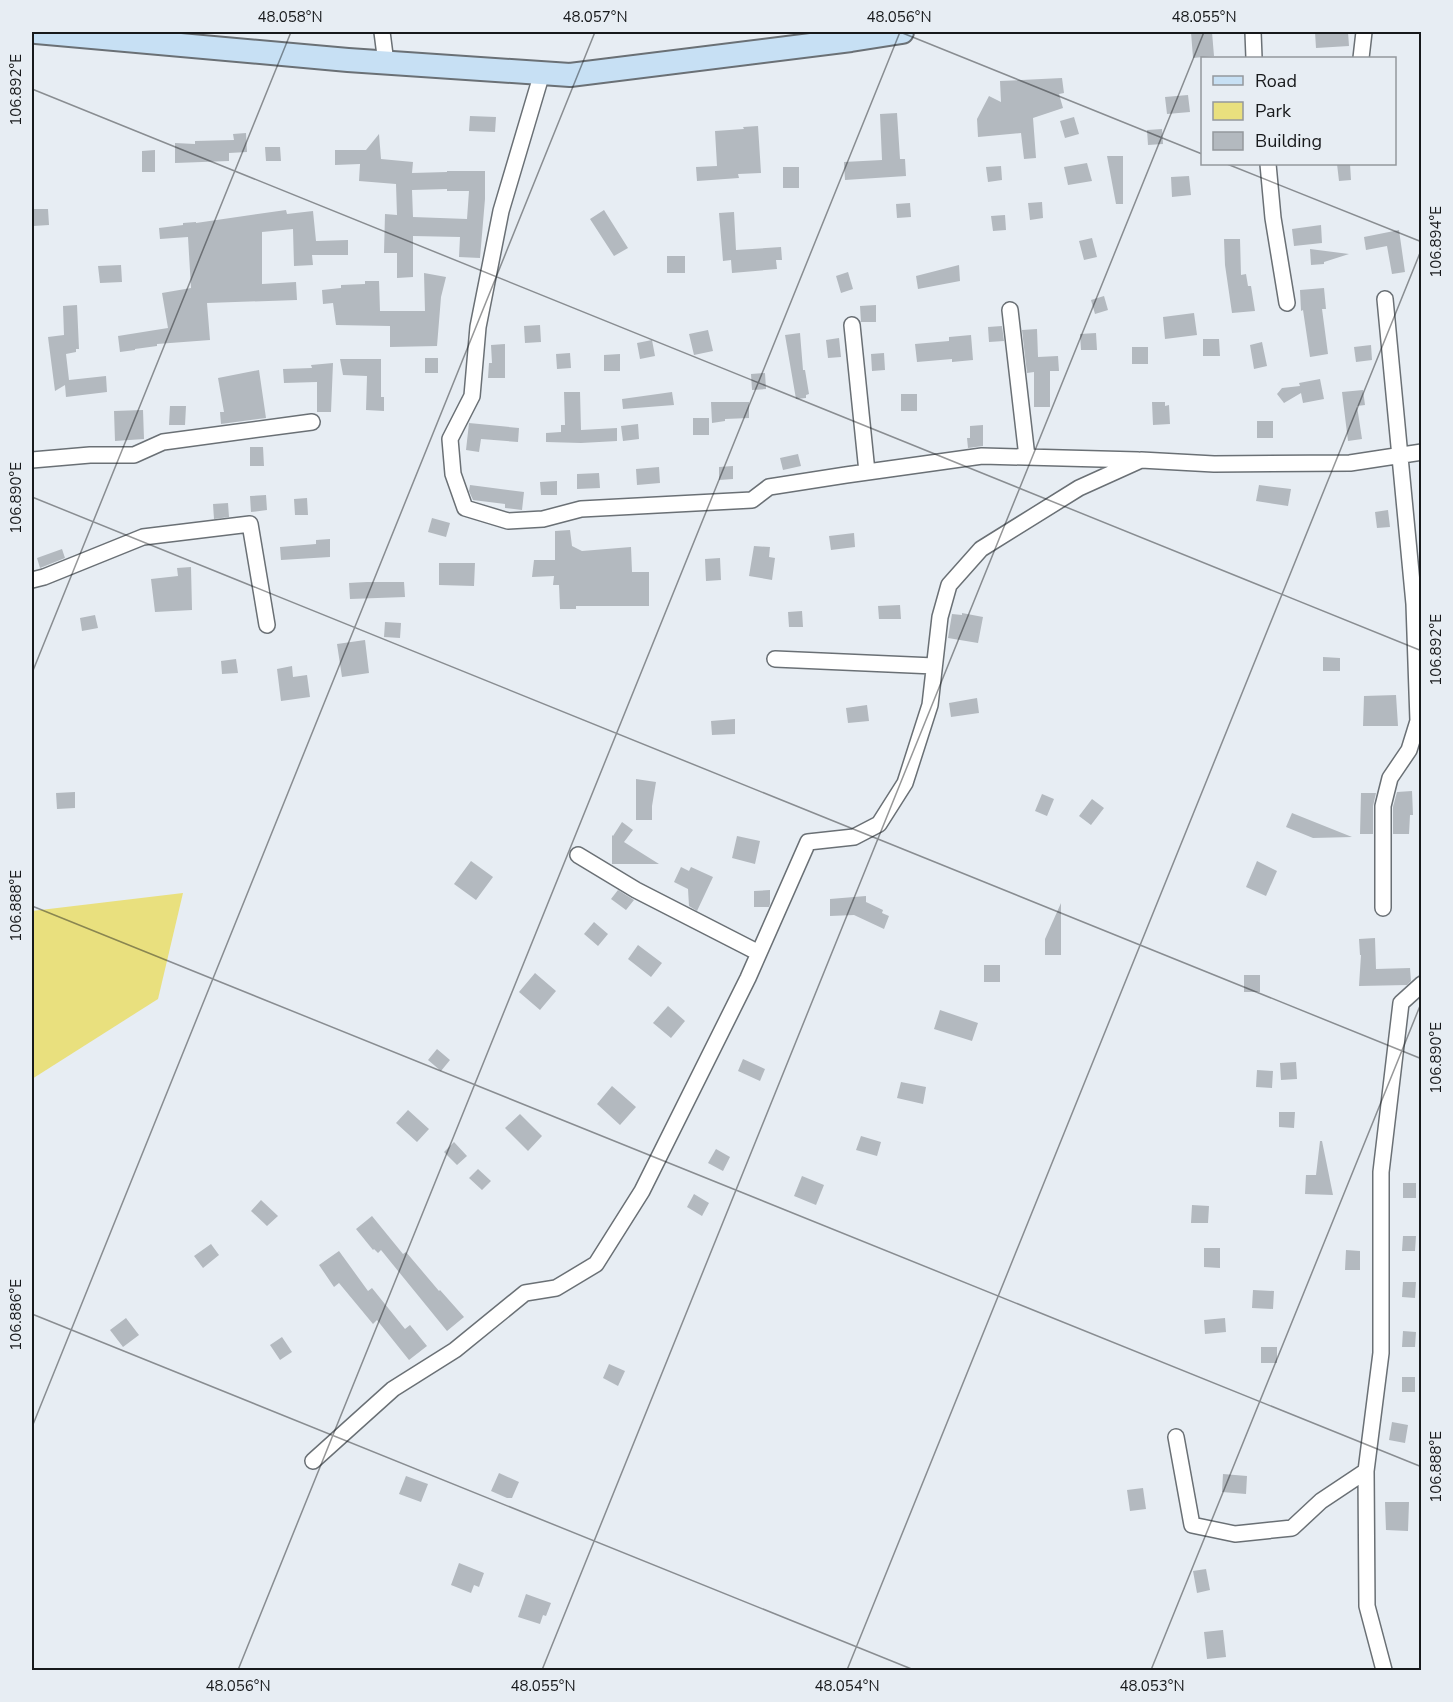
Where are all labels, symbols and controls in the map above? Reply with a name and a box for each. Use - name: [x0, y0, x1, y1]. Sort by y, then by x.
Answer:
- text: 48.058°N: [257, 7, 323, 27]
- text: 48.057°N: [562, 7, 628, 27]
- text: 48.056°N: [866, 7, 932, 27]
- text: 48.055°N: [1171, 7, 1237, 27]
- text: 106.892°E: [6, 54, 26, 126]
- legend: [1201, 57, 1396, 165]
- text: Road: [1255, 69, 1297, 93]
- text: Park: [1255, 99, 1292, 123]
- text: Building: [1255, 129, 1322, 153]
- text: 106.894°E: [1426, 206, 1446, 278]
- text: 106.890°E: [6, 462, 26, 534]
- text: 106.892°E: [1426, 614, 1446, 686]
- text: 106.888°E: [6, 870, 26, 942]
- text: 106.890°E: [1426, 1022, 1446, 1094]
- text: 106.886°E: [6, 1279, 26, 1351]
- text: 106.888°E: [1426, 1431, 1446, 1503]
- text: 48.056°N: [205, 1676, 271, 1696]
- text: 48.055°N: [510, 1676, 576, 1696]
- text: 48.054°N: [814, 1676, 880, 1696]
- text: 48.053°N: [1119, 1676, 1185, 1696]

